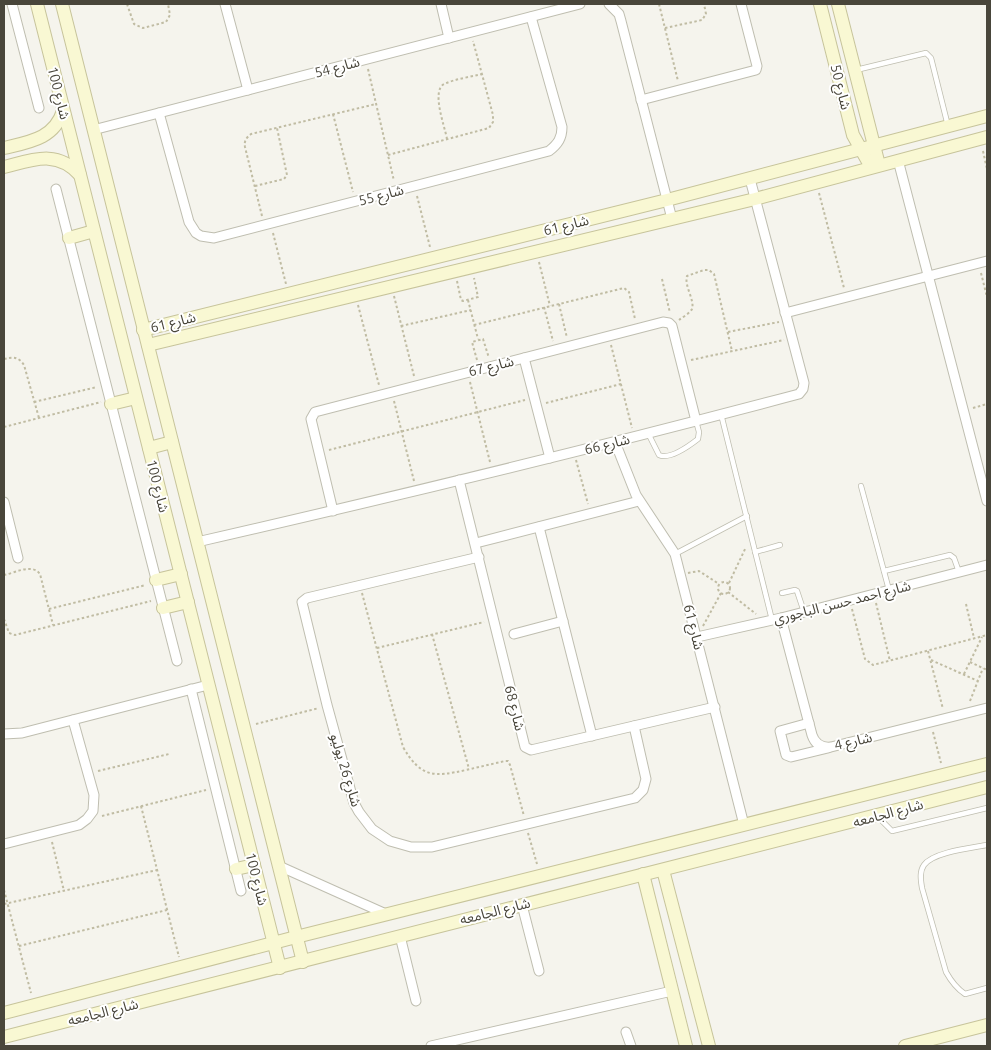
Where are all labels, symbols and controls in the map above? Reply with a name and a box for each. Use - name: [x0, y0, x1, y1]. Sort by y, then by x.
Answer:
- street label: شارع 54: [313, 53, 362, 84]
- street label: شارع 50: [825, 63, 854, 112]
- street label: شارع 100: [42, 65, 73, 122]
- street label: شارع 55: [357, 181, 406, 212]
- street label: شارع 61: [542, 212, 591, 241]
- street label: شارع 61: [149, 309, 198, 338]
- street label: شارع 67: [467, 353, 516, 382]
- street label: شارع 66: [583, 431, 632, 460]
- street label: شارع 100: [141, 458, 172, 515]
- street label: شارع احمد حسن الباجوري: [772, 577, 913, 630]
- street label: شارع 61: [678, 603, 707, 652]
- street label: شارع 68: [499, 684, 528, 733]
- street label: شارع 4: [832, 729, 874, 756]
- street label: شارع 26 يوليو: [324, 731, 365, 809]
- street label: شارع الجامعه: [851, 796, 926, 833]
- street label: شارع 100: [240, 851, 271, 908]
- street label: شارع الجامعه: [458, 895, 533, 930]
- street label: شارع الجامعه: [66, 996, 141, 1031]

